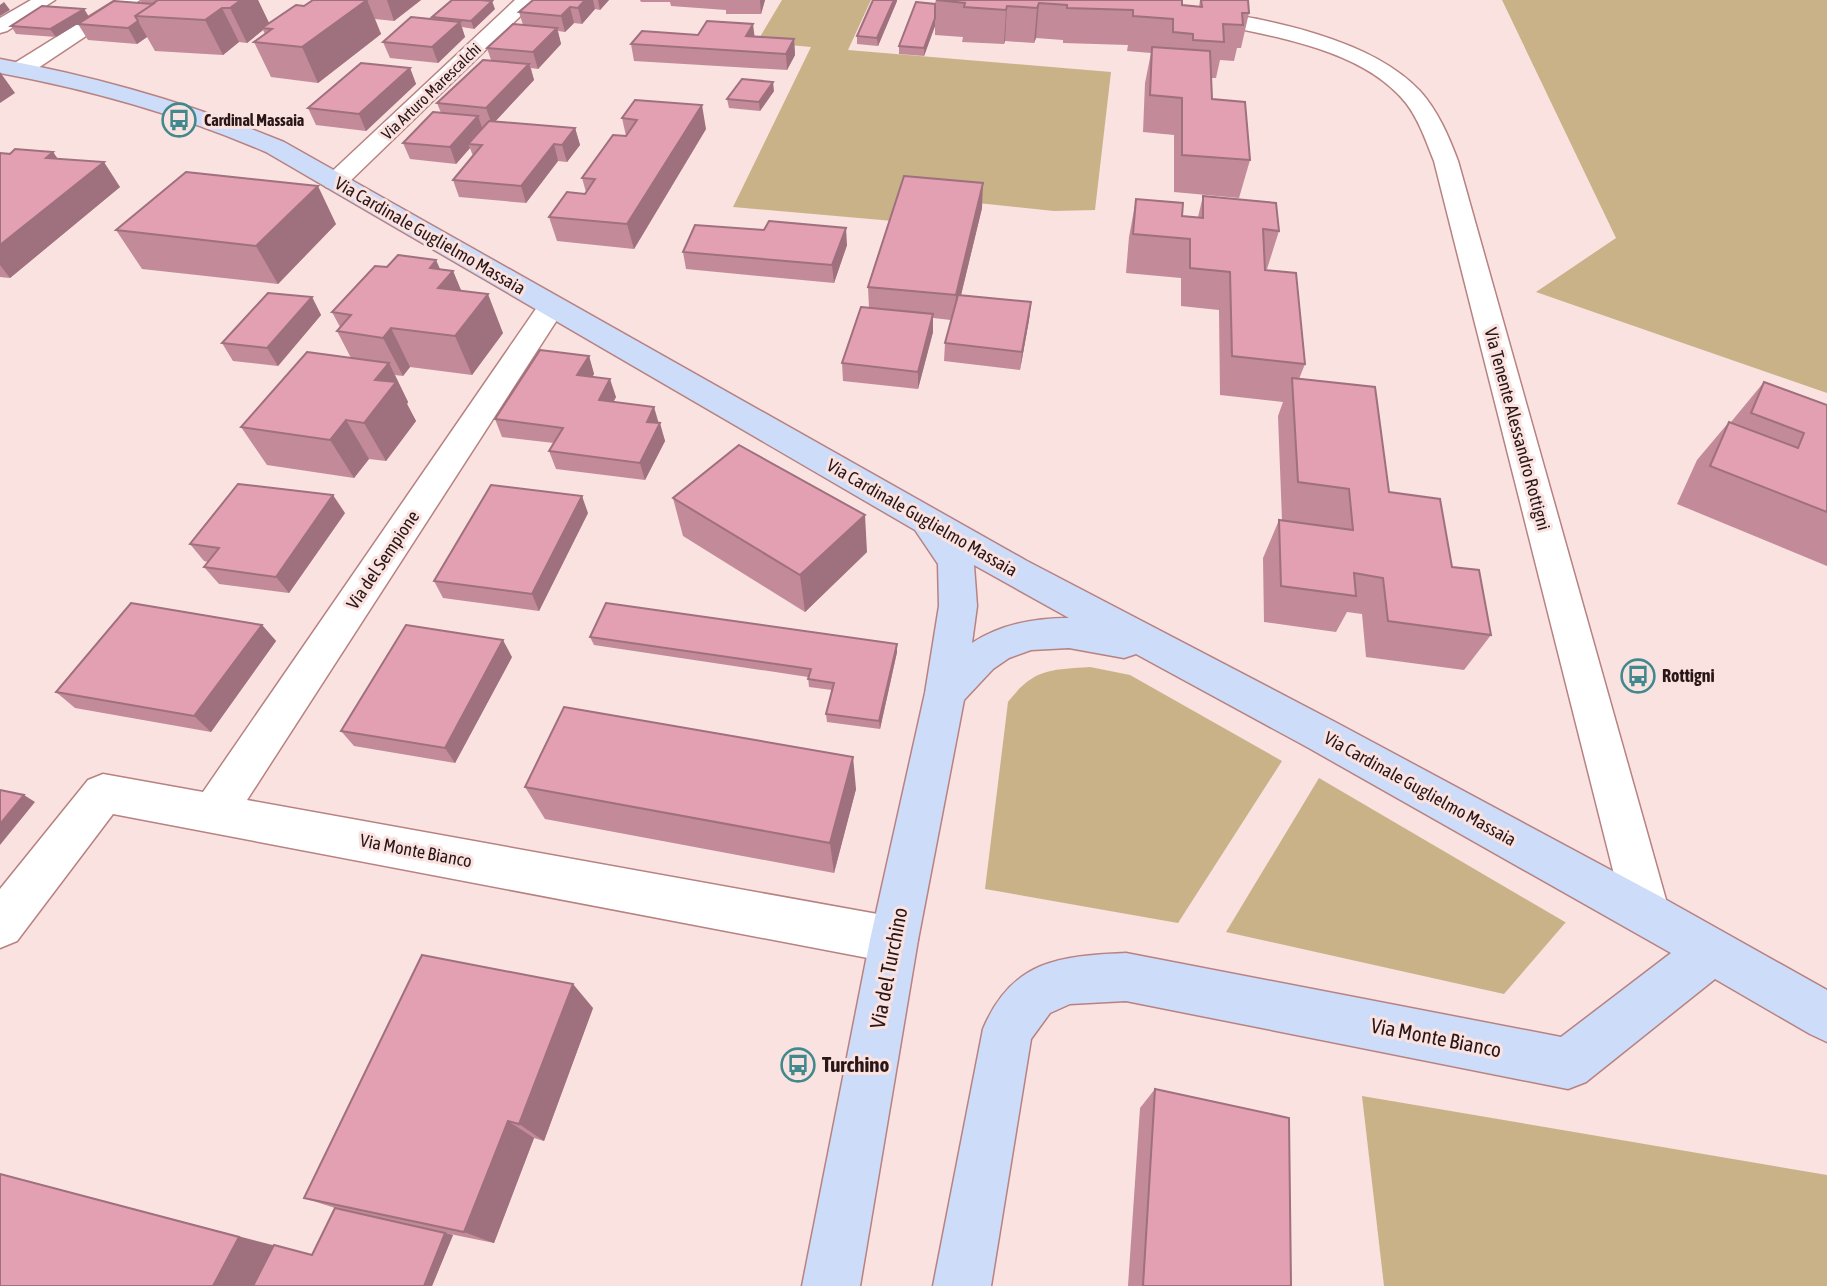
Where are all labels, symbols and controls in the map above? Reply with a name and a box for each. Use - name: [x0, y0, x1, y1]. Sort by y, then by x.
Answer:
- street label: Via Arturo Marescalchi: [378, 39, 484, 143]
- bus stop icon: Cardinal Massaia: [160, 101, 198, 139]
- place label: Cardinal Massaia: [204, 111, 304, 129]
- street label: Via Cardinale Guglielmo Massaia: [331, 172, 529, 299]
- street label: Via Tenente Alessandro Rottigni: [1480, 325, 1555, 532]
- street label: Via Cardinale Guglielmo Massaia: [823, 454, 1021, 581]
- street label: Via del Sempione: [342, 506, 423, 613]
- bus stop icon: Rottigni: [1619, 657, 1657, 695]
- place label: Rottigni: [1662, 665, 1715, 686]
- street label: Via Cardinale Guglielmo Massaia: [1321, 727, 1520, 850]
- street label: Via Monte Bianco: [358, 829, 474, 872]
- street label: Via del Turchino: [864, 905, 912, 1030]
- street label: Via Monte Bianco: [1369, 1013, 1504, 1061]
- bus stop icon: Turchino: [779, 1046, 817, 1084]
- place label: Turchino: [822, 1052, 889, 1076]

